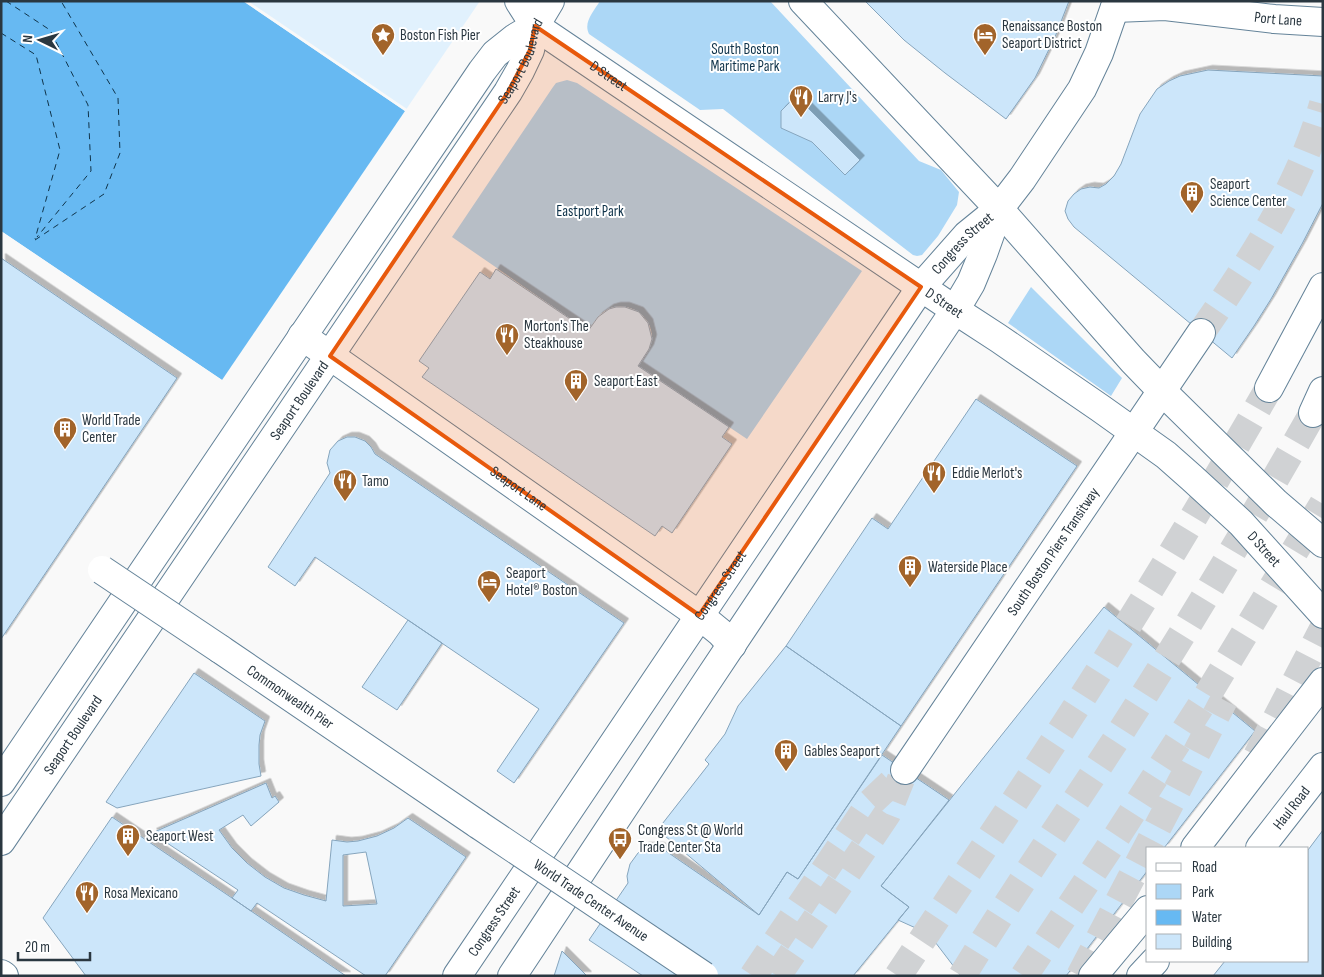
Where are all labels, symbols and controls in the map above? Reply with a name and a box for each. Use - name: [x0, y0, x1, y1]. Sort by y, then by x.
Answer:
- street label: Port Lane: [1253, 8, 1303, 31]
- north arrow: [15, 15, 65, 65]
- street label: Seaport Boulevard: [494, 15, 547, 108]
- place label: Renaissance Boston Seaport District: [1002, 17, 1102, 53]
- place icon: Boston Fish Pier: [370, 22, 396, 56]
- hotel icon: Renaissance Boston Seaport District: [972, 22, 998, 56]
- place label: Boston Fish Pier: [400, 26, 481, 45]
- text: N: [19, 34, 36, 43]
- park label: South Boston Maritime Park: [710, 40, 780, 76]
- street label: D Street: [586, 57, 631, 96]
- restaurant icon: Larry J's: [788, 84, 814, 118]
- place label: Larry J's: [818, 88, 857, 107]
- place label: Seaport Science Center: [1210, 175, 1287, 211]
- building icon: Seaport Science Center: [1179, 180, 1205, 214]
- park label: Eastport Park: [556, 202, 624, 221]
- street label: Congress Street: [928, 208, 998, 279]
- street label: D Street: [921, 284, 967, 323]
- place label: Morton's The Steakhouse: [524, 317, 589, 353]
- restaurant icon: Morton's The Steakhouse: [494, 322, 520, 356]
- street label: Seaport Boulevard: [266, 357, 333, 444]
- building icon: Seaport East: [563, 368, 589, 402]
- place label: Seaport East: [594, 372, 658, 391]
- place label: World Trade Center: [82, 411, 141, 447]
- building icon: World Trade Center: [52, 416, 78, 450]
- restaurant icon: Eddie Merlot's: [921, 460, 947, 494]
- street label: Seaport Lane: [486, 462, 551, 516]
- place label: Eddie Merlot's: [952, 464, 1022, 483]
- restaurant icon: Tamo: [332, 468, 358, 502]
- place label: Tamo: [362, 472, 389, 491]
- street label: South Boston Piers Transitway: [1003, 484, 1104, 620]
- street label: D Street: [1243, 527, 1285, 571]
- street label: Congress Street: [690, 547, 751, 624]
- building icon: Waterside Place: [897, 554, 923, 588]
- place label: Waterside Place: [928, 558, 1007, 577]
- place label: Seaport Hotel® Boston: [506, 564, 578, 600]
- hotel icon: Seaport Hotel® Boston: [476, 569, 502, 603]
- street label: Commonwealth Pier: [243, 661, 338, 734]
- street label: Seaport Boulevard: [40, 692, 107, 779]
- building icon: Gables Seaport: [773, 738, 799, 772]
- place label: Gables Seaport: [804, 742, 880, 761]
- street label: Haul Road: [1269, 783, 1315, 834]
- place label: Congress St @ World Trade Center Sta: [638, 821, 743, 857]
- building icon: Seaport West: [115, 823, 141, 857]
- bus stop icon: Congress St @ World Trade Center Sta: [607, 826, 633, 860]
- place label: Seaport West: [146, 827, 214, 846]
- legend: [1146, 847, 1309, 962]
- street label: World Trade Center Avenue: [530, 855, 652, 946]
- text: Road: [1192, 858, 1217, 877]
- restaurant icon: Rosa Mexicano: [74, 880, 100, 914]
- street label: Congress Street: [464, 882, 525, 960]
- text: Park: [1192, 883, 1214, 902]
- place label: Rosa Mexicano: [104, 884, 178, 903]
- text: Water: [1192, 908, 1223, 927]
- scale bar: [18, 930, 90, 962]
- text: Building: [1192, 933, 1232, 952]
- text: 20 m: [25, 938, 50, 957]

